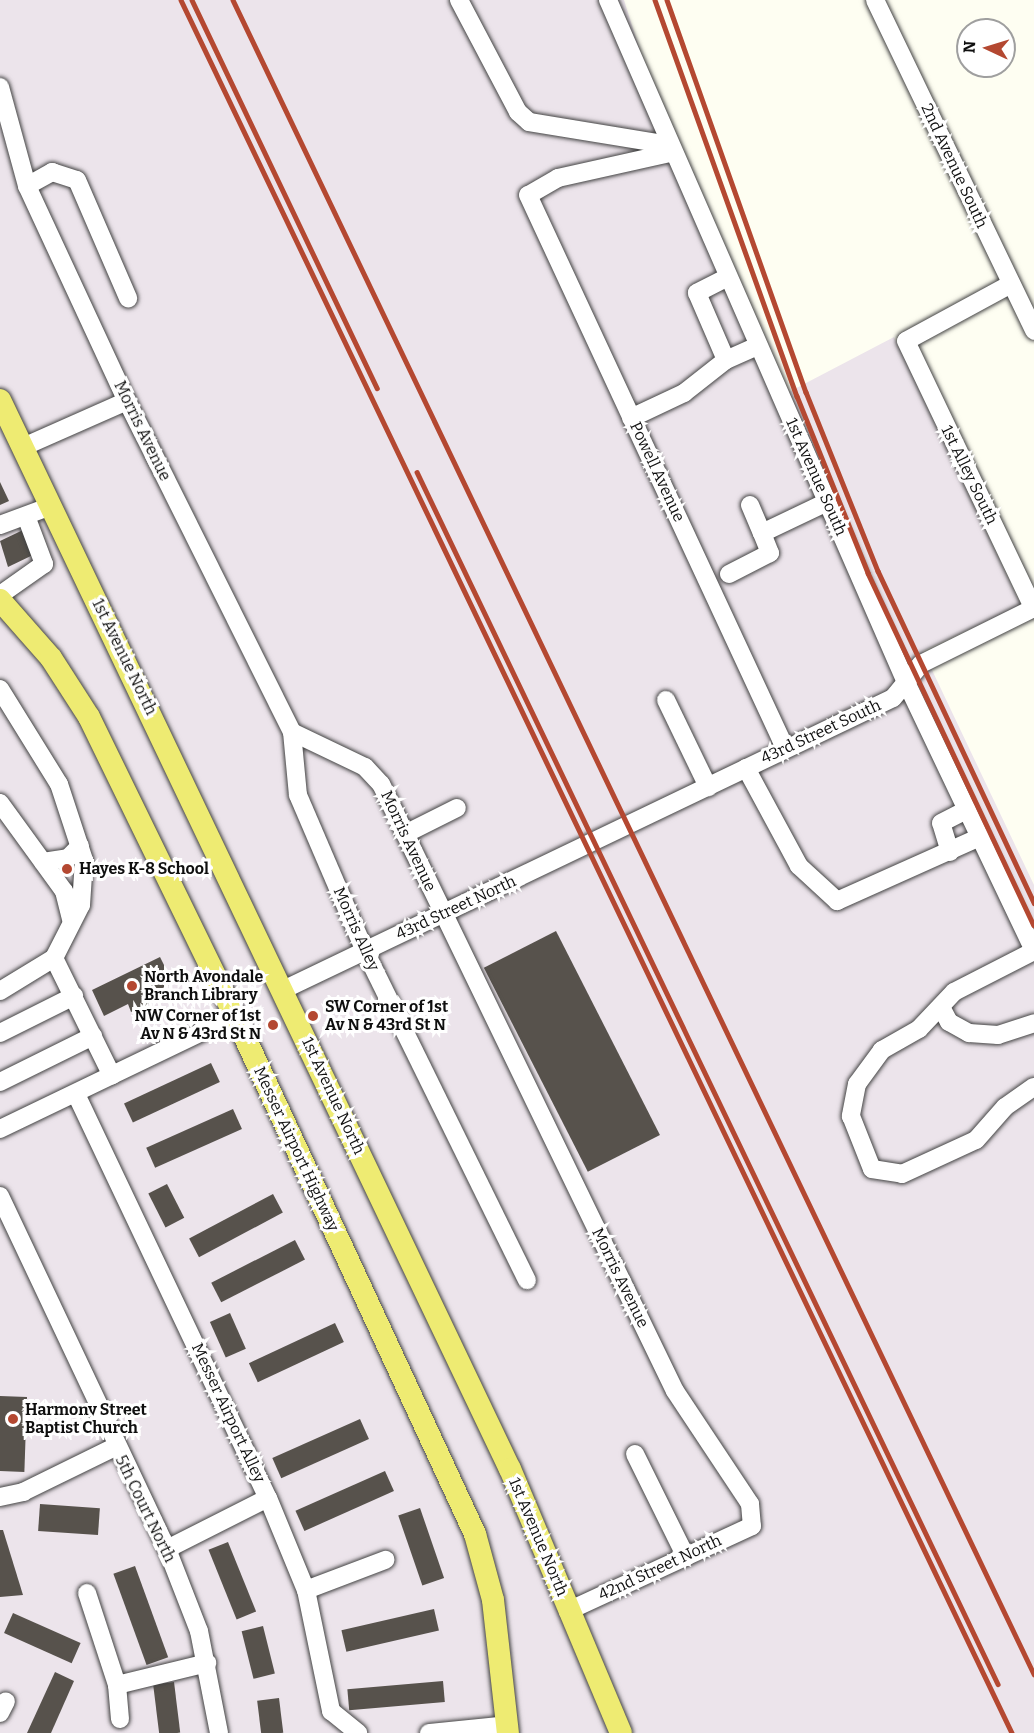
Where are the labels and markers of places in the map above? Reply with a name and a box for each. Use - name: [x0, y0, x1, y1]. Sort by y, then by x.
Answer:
- place label: Hayes K-8 School: [79, 859, 209, 879]
- marker: Hayes K-8 School: [60, 862, 74, 876]
- place label: North Avondale Branch Library: [144, 967, 263, 1005]
- marker: North Avondale Branch Library: [125, 979, 139, 993]
- place label: SW Corner of 1st Av N & 43rd St N: [325, 997, 448, 1035]
- place label: NW Corner of 1st Av N & 43rd St N: [135, 1006, 261, 1044]
- marker: SW Corner of 1st Av N & 43rd St N: [306, 1009, 320, 1023]
- marker: NW Corner of 1st Av N & 43rd St N: [266, 1018, 280, 1032]
- place label: Harmony Street Baptist Church: [25, 1400, 147, 1438]
- marker: Harmony Street Baptist Church: [6, 1412, 20, 1426]

